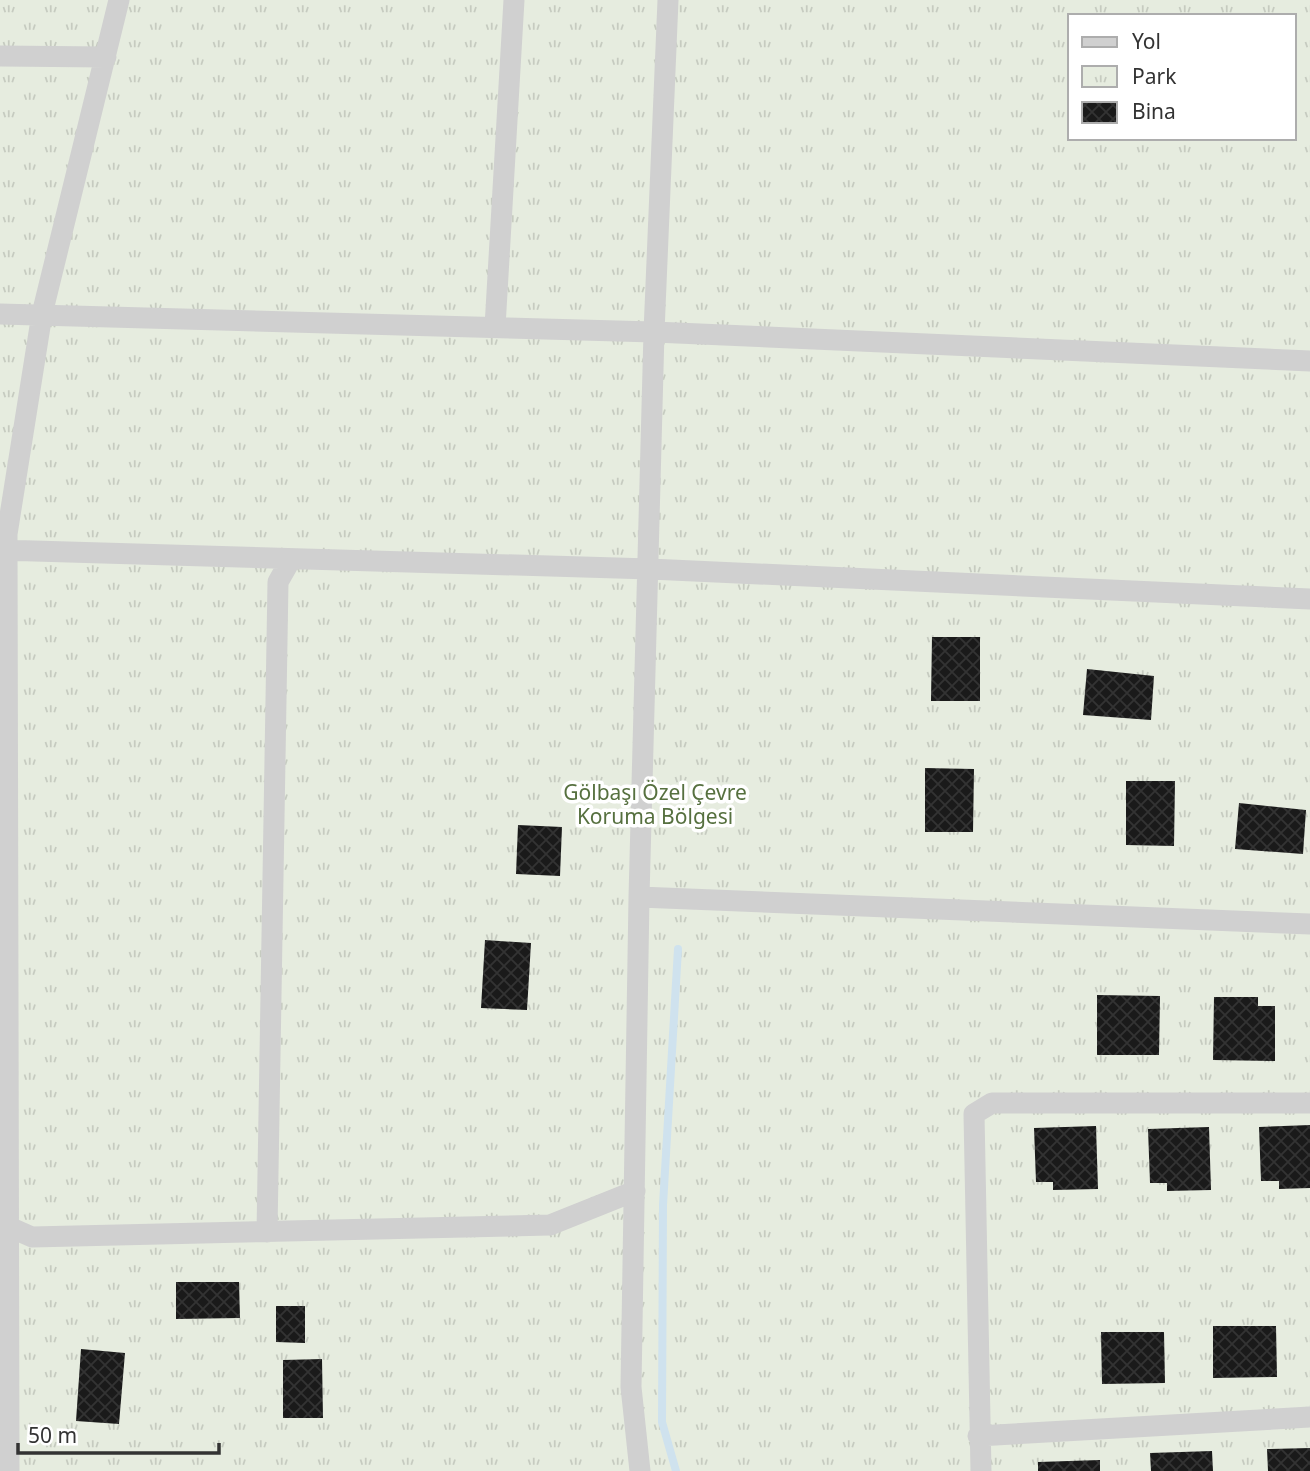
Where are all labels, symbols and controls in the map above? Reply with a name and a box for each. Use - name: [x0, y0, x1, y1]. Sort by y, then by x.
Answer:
- legend: [1068, 14, 1296, 140]
- text: Yol: [1132, 27, 1161, 55]
- text: Park: [1132, 62, 1177, 90]
- text: Bina: [1132, 97, 1176, 125]
- park label: Gölbaşı Özel Çevre Koruma Bölgesi: [563, 778, 747, 830]
- scale bar: [18, 1412, 219, 1456]
- text: 50 m: [28, 1421, 77, 1449]

